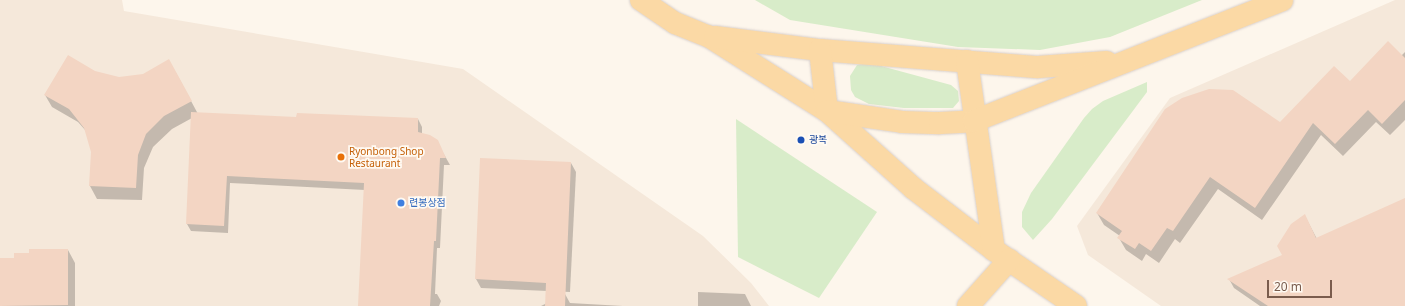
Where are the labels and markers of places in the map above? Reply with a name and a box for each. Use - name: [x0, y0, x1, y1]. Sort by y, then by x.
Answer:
- place label: 광복: [809, 134, 827, 146]
- marker: 광복: [796, 135, 806, 145]
- place label: Ryonbong Shop Restaurant: [349, 145, 424, 168]
- marker: Ryonbong Shop Restaurant: [336, 152, 346, 162]
- place label: 련봉상점: [409, 197, 446, 209]
- marker: 련봉상점: [396, 198, 406, 208]

